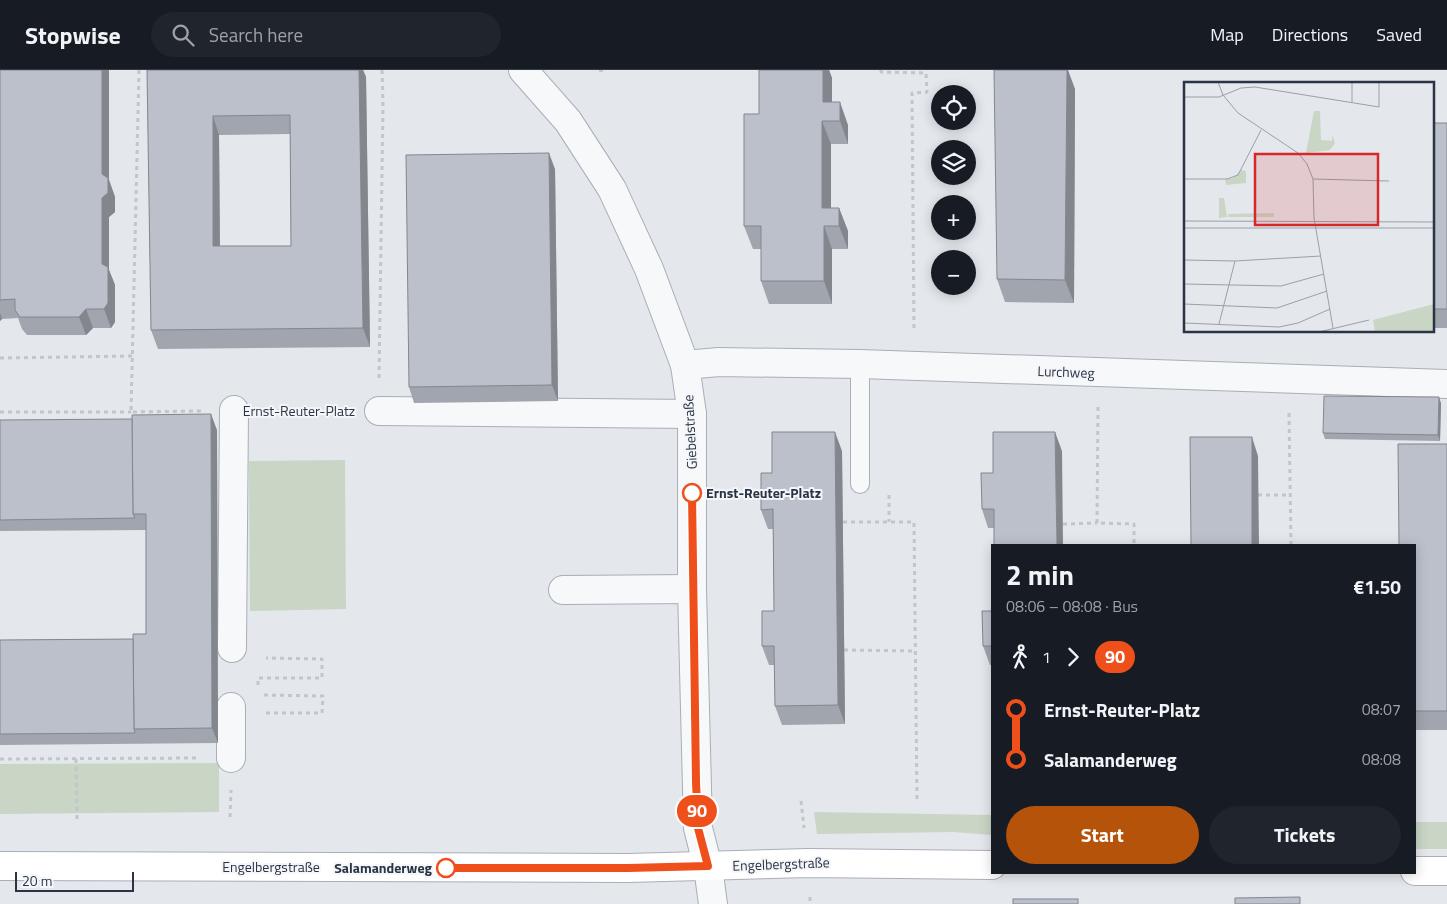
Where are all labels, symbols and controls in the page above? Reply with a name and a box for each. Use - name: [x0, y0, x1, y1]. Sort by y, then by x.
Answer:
- search box: [151, 12, 501, 57]
- text: Stopwise: [25, 17, 121, 53]
- text: Search here: [209, 20, 303, 49]
- icon: search: [169, 21, 197, 49]
- text: Map: [1210, 21, 1244, 48]
- text: Directions: [1272, 21, 1348, 48]
- text: Saved: [1376, 21, 1422, 48]
- inset map: [1184, 82, 1434, 332]
- map controls: [931, 85, 976, 295]
- button: locate: [931, 85, 976, 130]
- button: layers: [931, 140, 976, 185]
- button: +: [931, 195, 976, 240]
- button: −: [931, 250, 976, 295]
- street label: Lurchweg: [1037, 360, 1095, 383]
- street label: Giebelstraße: [677, 394, 702, 470]
- street label: Ernst-Reuter-Platz: [243, 400, 355, 421]
- place label: Ernst-Reuter-Platz: [706, 482, 821, 503]
- marker: Ernst-Reuter-Platz: [682, 483, 702, 503]
- text: 2 min: [1006, 553, 1074, 596]
- text: €1.50: [1354, 572, 1401, 601]
- text: 08:06 – 08:08 · Bus: [1006, 594, 1138, 618]
- icon: walk: [1006, 643, 1034, 671]
- icon: forward: [1059, 643, 1087, 671]
- text: 90: [1105, 643, 1125, 670]
- text: 1: [1042, 645, 1051, 669]
- text: Ernst-Reuter-Platz: [1044, 695, 1200, 724]
- text: 08:07: [1362, 697, 1401, 721]
- text: Salamanderweg: [1044, 745, 1177, 774]
- text: 08:08: [1362, 747, 1401, 771]
- line badge: 90: [674, 795, 720, 827]
- text: 90: [687, 797, 707, 824]
- button: Start: [1006, 806, 1199, 864]
- button: Tickets: [1209, 806, 1401, 864]
- street label: Engelbergstraße: [732, 851, 830, 876]
- street label: Engelbergstraße: [222, 856, 320, 877]
- place label: Salamanderweg: [334, 857, 433, 878]
- marker: Salamanderweg: [436, 858, 456, 878]
- scale bar: [15, 869, 134, 892]
- text: 20 m: [22, 870, 52, 891]

